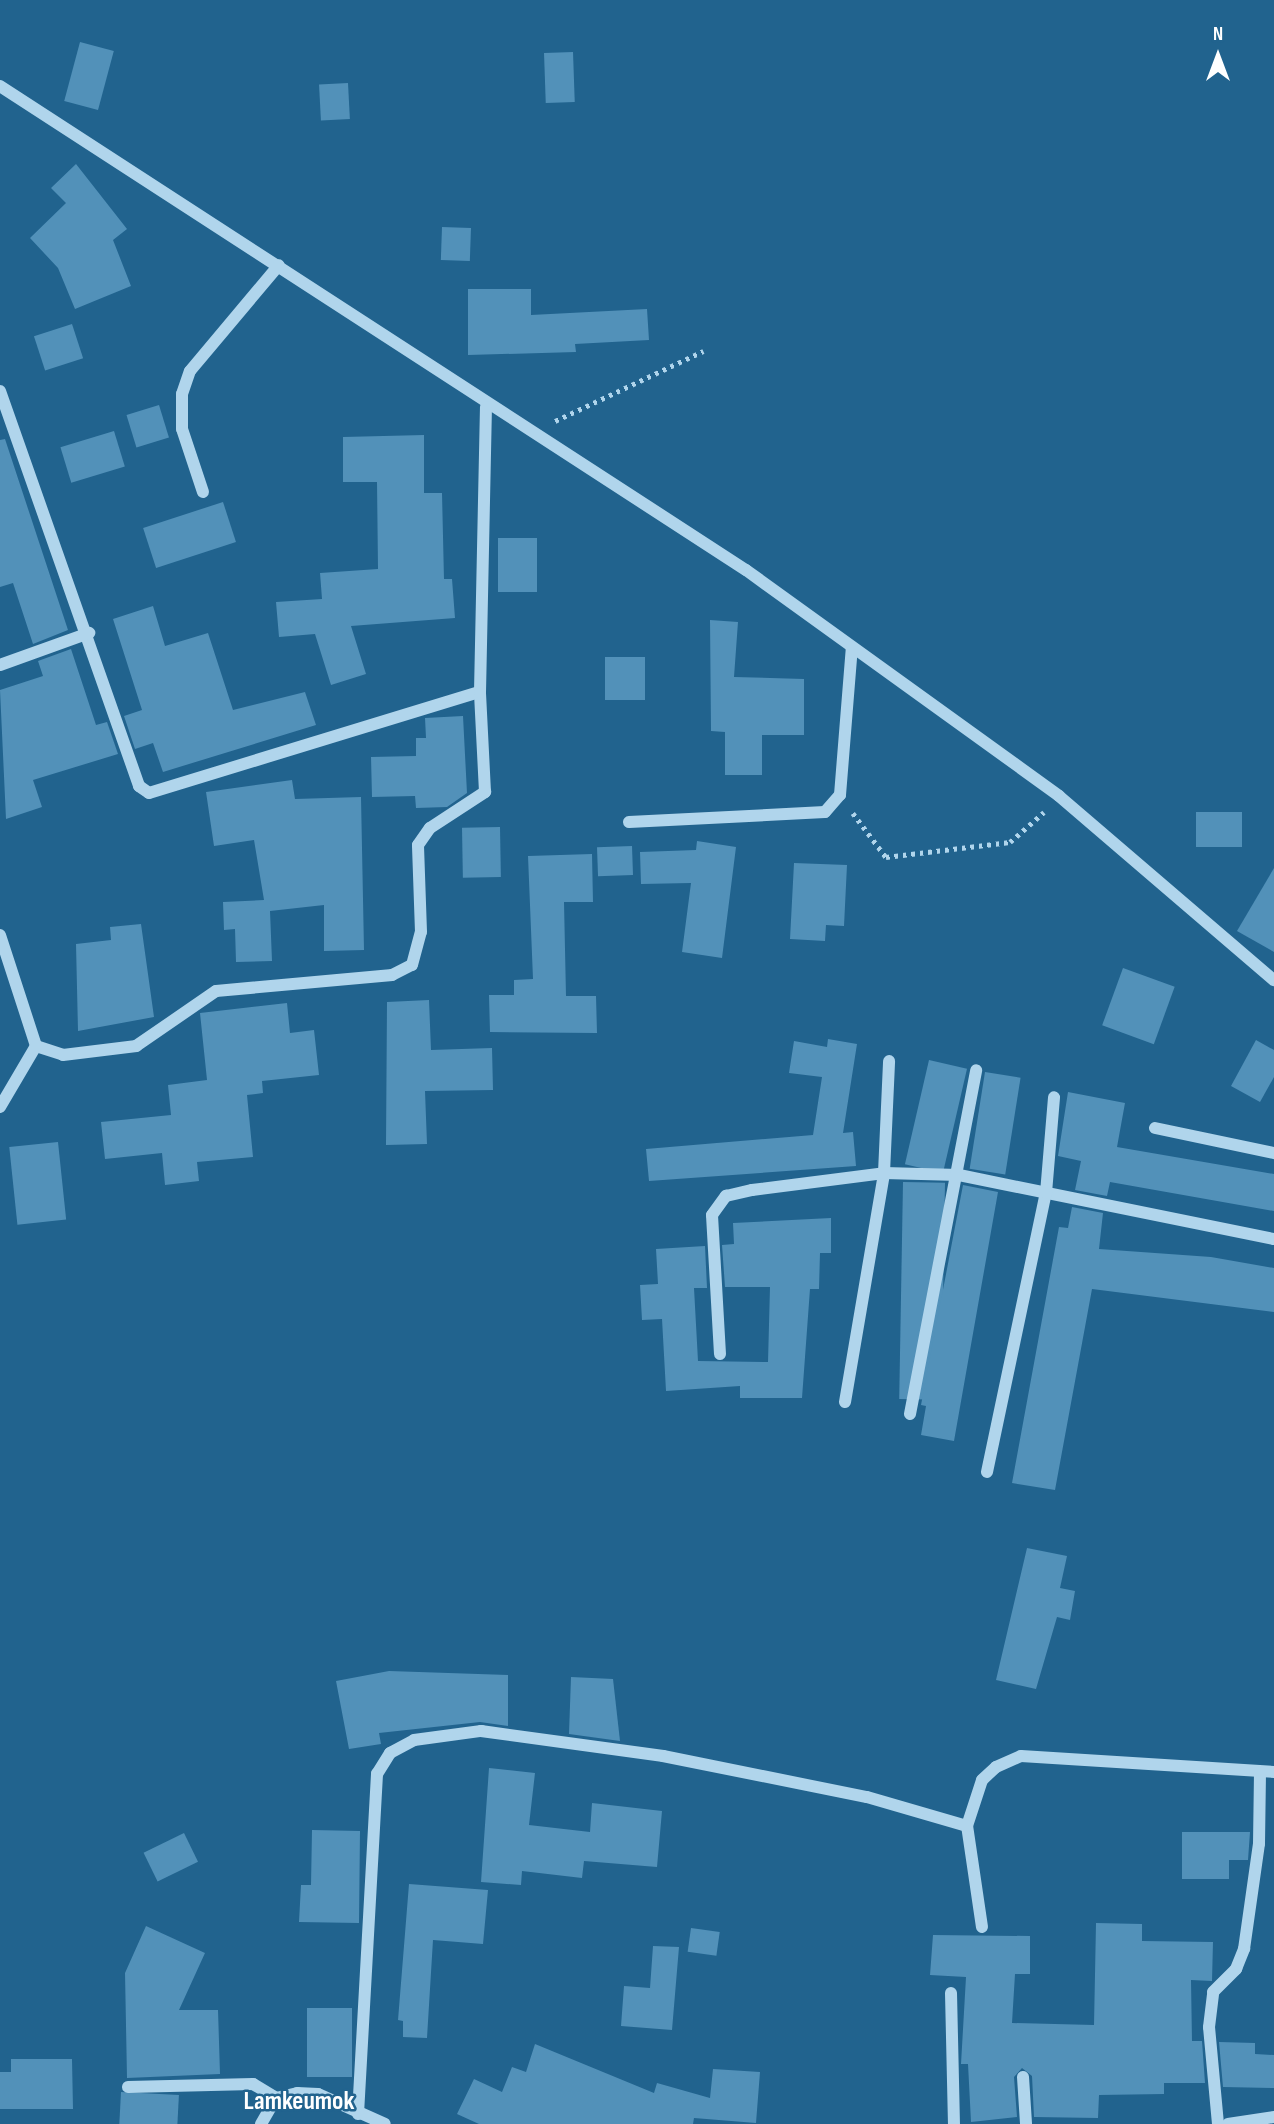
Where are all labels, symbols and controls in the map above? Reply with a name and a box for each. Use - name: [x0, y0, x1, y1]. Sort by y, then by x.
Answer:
- north arrow: [1183, 21, 1253, 91]
- text: N: [1213, 23, 1223, 46]
- district label: Lamkeumok: [244, 2086, 354, 2118]

